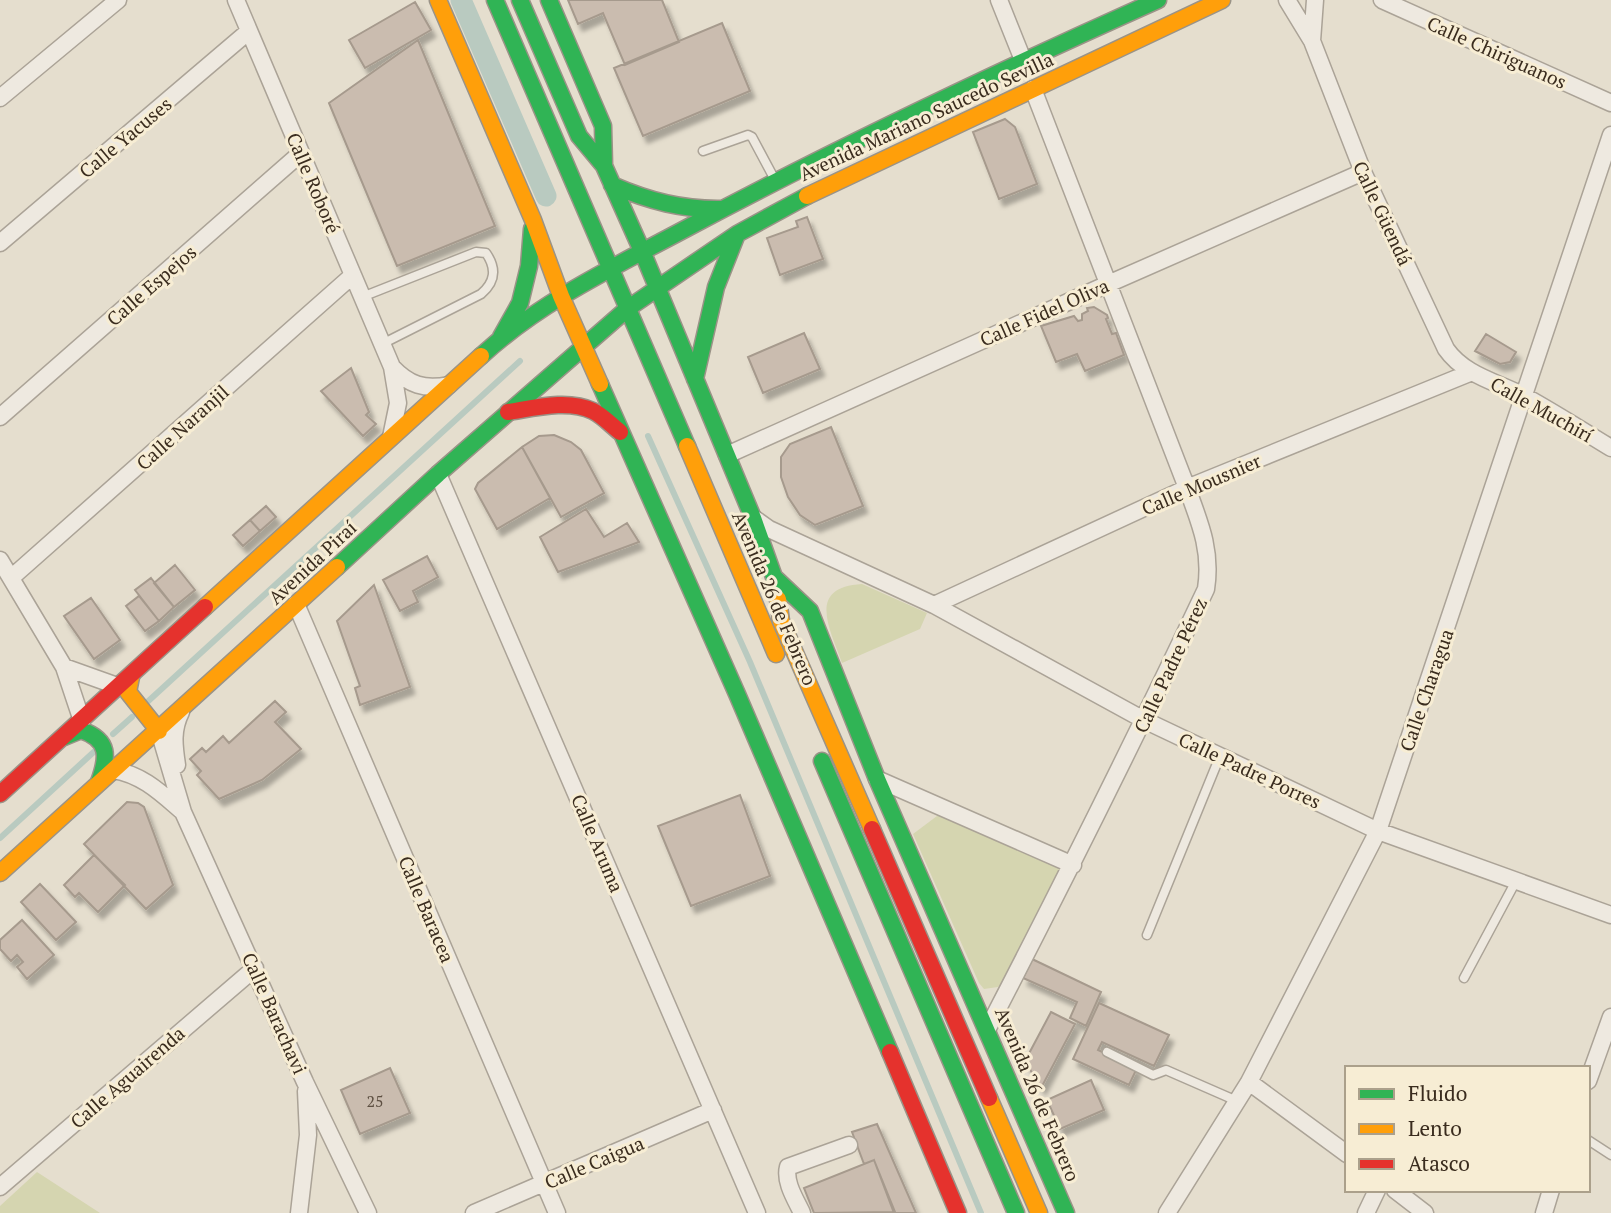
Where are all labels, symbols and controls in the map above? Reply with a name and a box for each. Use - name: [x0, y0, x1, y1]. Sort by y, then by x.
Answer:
- street label: Calle Chiriguanos: [1423, 10, 1571, 94]
- street label: Avenida Mariano Saucedo Sevilla: [795, 46, 1057, 186]
- street label: Calle Yacuses: [73, 91, 177, 183]
- street label: Calle Roboré: [282, 129, 346, 237]
- street label: Calle Güendá: [1348, 157, 1418, 270]
- street label: Calle Espejos: [101, 239, 201, 331]
- street label: Calle Fidel Oliva: [976, 272, 1113, 352]
- street label: Calle Muchirí: [1486, 371, 1598, 448]
- street label: Calle Naranjil: [131, 379, 233, 475]
- street label: Calle Mousnier: [1137, 447, 1265, 520]
- street label: Avenida 26 de Febrero: [727, 507, 823, 689]
- street label: Avenida Piraí: [263, 515, 362, 609]
- street label: Calle Padre Pérez: [1128, 593, 1212, 737]
- street label: Calle Charagua: [1393, 625, 1459, 755]
- street label: Calle Padre Porres: [1175, 726, 1325, 814]
- street label: Calle Aruma: [566, 790, 630, 896]
- street label: Calle Baracea: [393, 852, 461, 966]
- street label: Calle Barachavi: [237, 948, 313, 1078]
- street label: Avenida 26 de Febrero: [990, 1003, 1086, 1185]
- street label: Calle Aguairenda: [65, 1020, 190, 1134]
- legend: [1345, 1066, 1590, 1192]
- text: Fluido: [1408, 1079, 1467, 1107]
- house number: 25: [366, 1090, 384, 1112]
- text: Lento: [1408, 1114, 1462, 1142]
- street label: Calle Caigua: [541, 1130, 648, 1194]
- text: Atasco: [1408, 1149, 1470, 1177]

